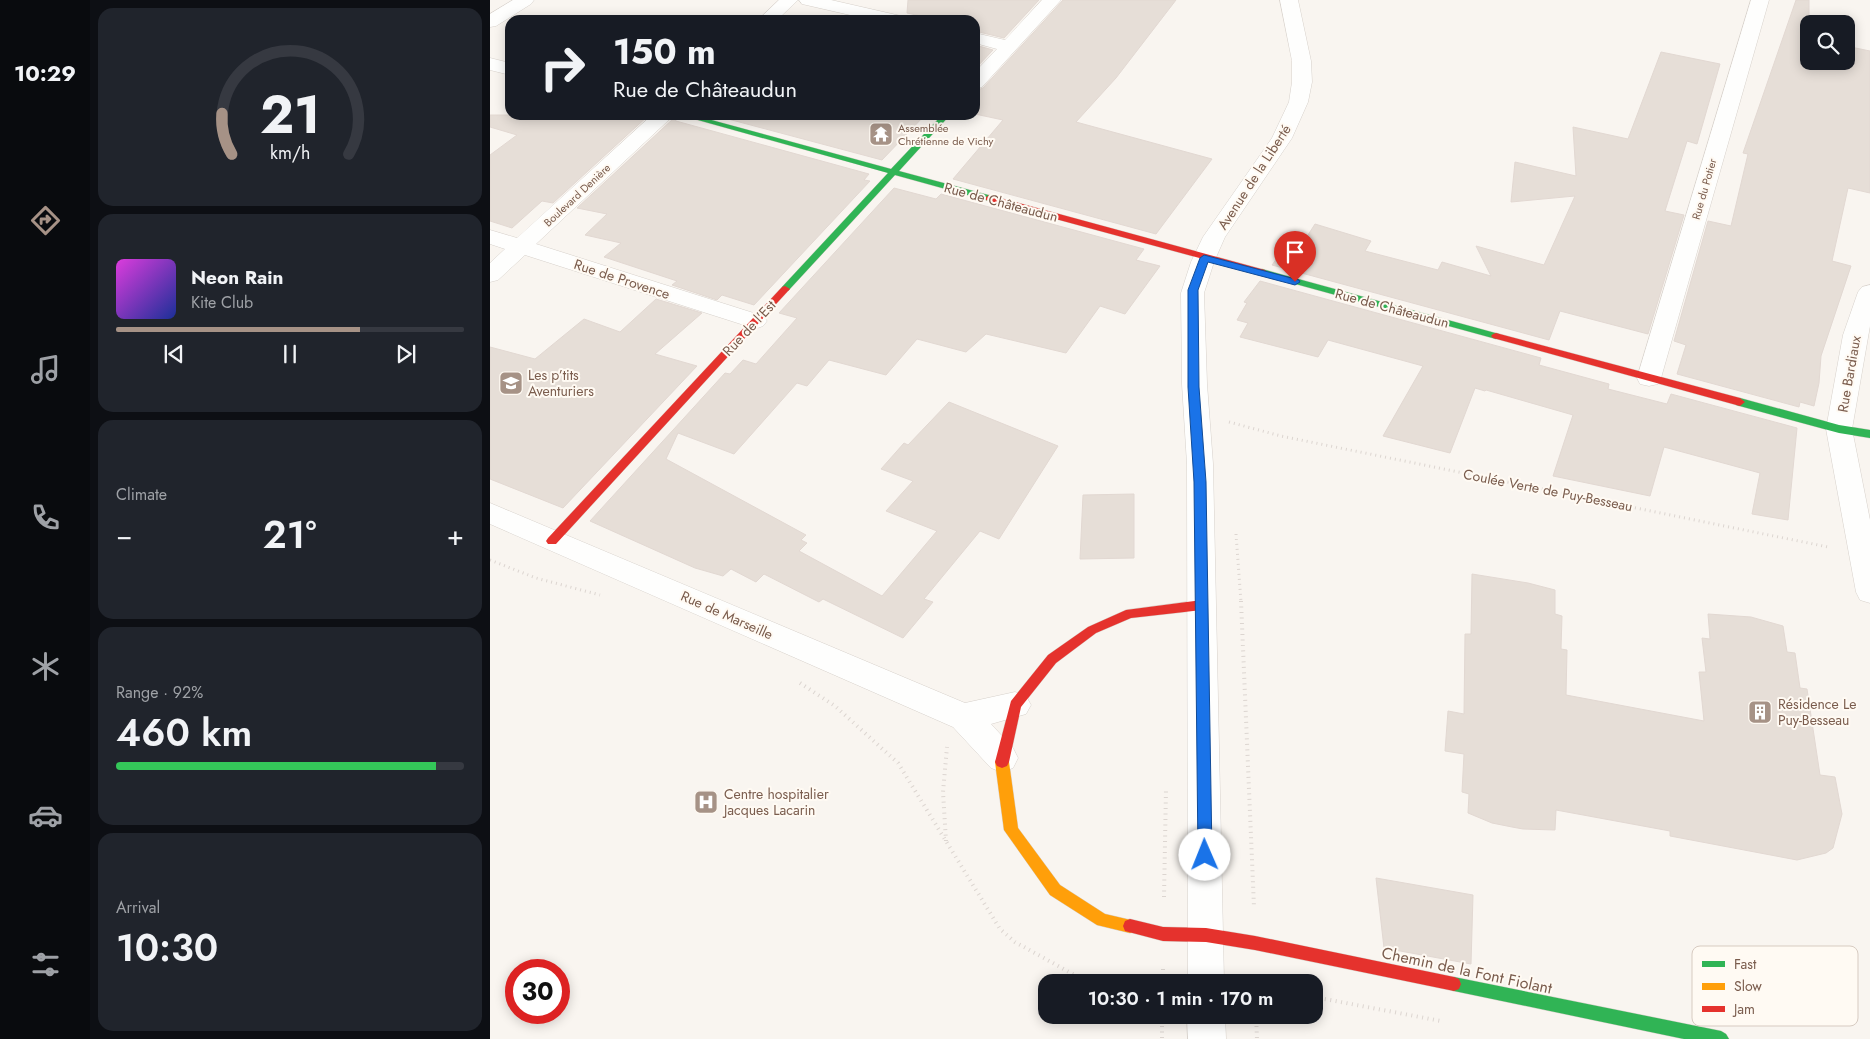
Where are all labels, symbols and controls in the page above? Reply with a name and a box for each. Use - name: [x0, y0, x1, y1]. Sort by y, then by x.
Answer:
- map controls: [1800, 15, 1855, 70]
- button: search: [1800, 15, 1855, 70]
- text: 150 m: [613, 27, 716, 77]
- icon: right: [530, 35, 595, 100]
- text: 10:29: [14, 57, 76, 89]
- text: Rue de Châteaudun: [613, 73, 797, 105]
- text: 21: [260, 77, 320, 153]
- place label: Assemblée Chrétienne de Vichy: [898, 120, 994, 149]
- street label: Avenue de la Liberté: [1212, 120, 1296, 234]
- temple icon: Assemblée Chrétienne de Vichy: [868, 121, 894, 147]
- text: km/h: [270, 140, 310, 166]
- street label: Rue du Potier: [1688, 156, 1720, 221]
- street label: Boulevard Denière: [540, 160, 614, 230]
- street label: Rue de Châteaudun: [942, 177, 1060, 227]
- icon: directions: [28, 203, 63, 238]
- pin: [1274, 231, 1316, 282]
- icon: arrive: [1281, 238, 1309, 266]
- street label: Rue de Provence: [571, 254, 673, 304]
- text: Neon Rain: [191, 264, 284, 291]
- street label: Rue de Châteaudun: [1333, 283, 1451, 333]
- text: Kite Club: [191, 291, 253, 314]
- street label: Rue de l'Est: [718, 295, 781, 360]
- street label: Rue Bardiaux: [1832, 334, 1866, 414]
- icon: previous: [160, 340, 188, 368]
- icon: pause: [276, 340, 304, 368]
- icon: next: [392, 340, 420, 368]
- icon: music: [28, 352, 63, 387]
- place label: Les p’tits Aventuriers: [528, 365, 594, 401]
- school or university icon: Les p’tits Aventuriers: [498, 370, 524, 396]
- street label: Coulée Verte de Puy-Besseau: [1462, 464, 1634, 516]
- text: Climate: [116, 483, 167, 506]
- icon: phone: [28, 500, 63, 535]
- text: 21°: [263, 507, 316, 562]
- text: −: [116, 515, 133, 556]
- text: +: [447, 515, 464, 556]
- street label: Rue de Marseille: [678, 586, 776, 644]
- icon: climate: [28, 649, 63, 684]
- text: Range · 92%: [116, 681, 203, 704]
- place label: Résidence Le Puy-Besseau: [1778, 694, 1856, 730]
- building icon: Résidence Le Puy-Besseau: [1747, 699, 1773, 725]
- text: 460 km: [116, 705, 252, 760]
- place label: Centre hospitalier Jacques Lacarin: [722, 784, 829, 820]
- hospital icon: Centre hospitalier Jacques Lacarin: [693, 789, 719, 815]
- icon: car: [28, 798, 63, 833]
- position arrow: [1178, 828, 1230, 880]
- text: Arrival: [116, 896, 160, 919]
- text: 10:30: [116, 920, 218, 975]
- street label: Chemin de la Font Fiolant: [1380, 941, 1554, 1000]
- legend: [1692, 946, 1858, 1026]
- icon: filters: [28, 947, 63, 982]
- text: Fast: [1734, 954, 1757, 974]
- speed limit sign: 30: [505, 959, 570, 1024]
- text: Slow: [1734, 976, 1762, 996]
- text: 10:30 · 1 min · 170 m: [1088, 985, 1273, 1012]
- text: Jam: [1732, 999, 1755, 1019]

